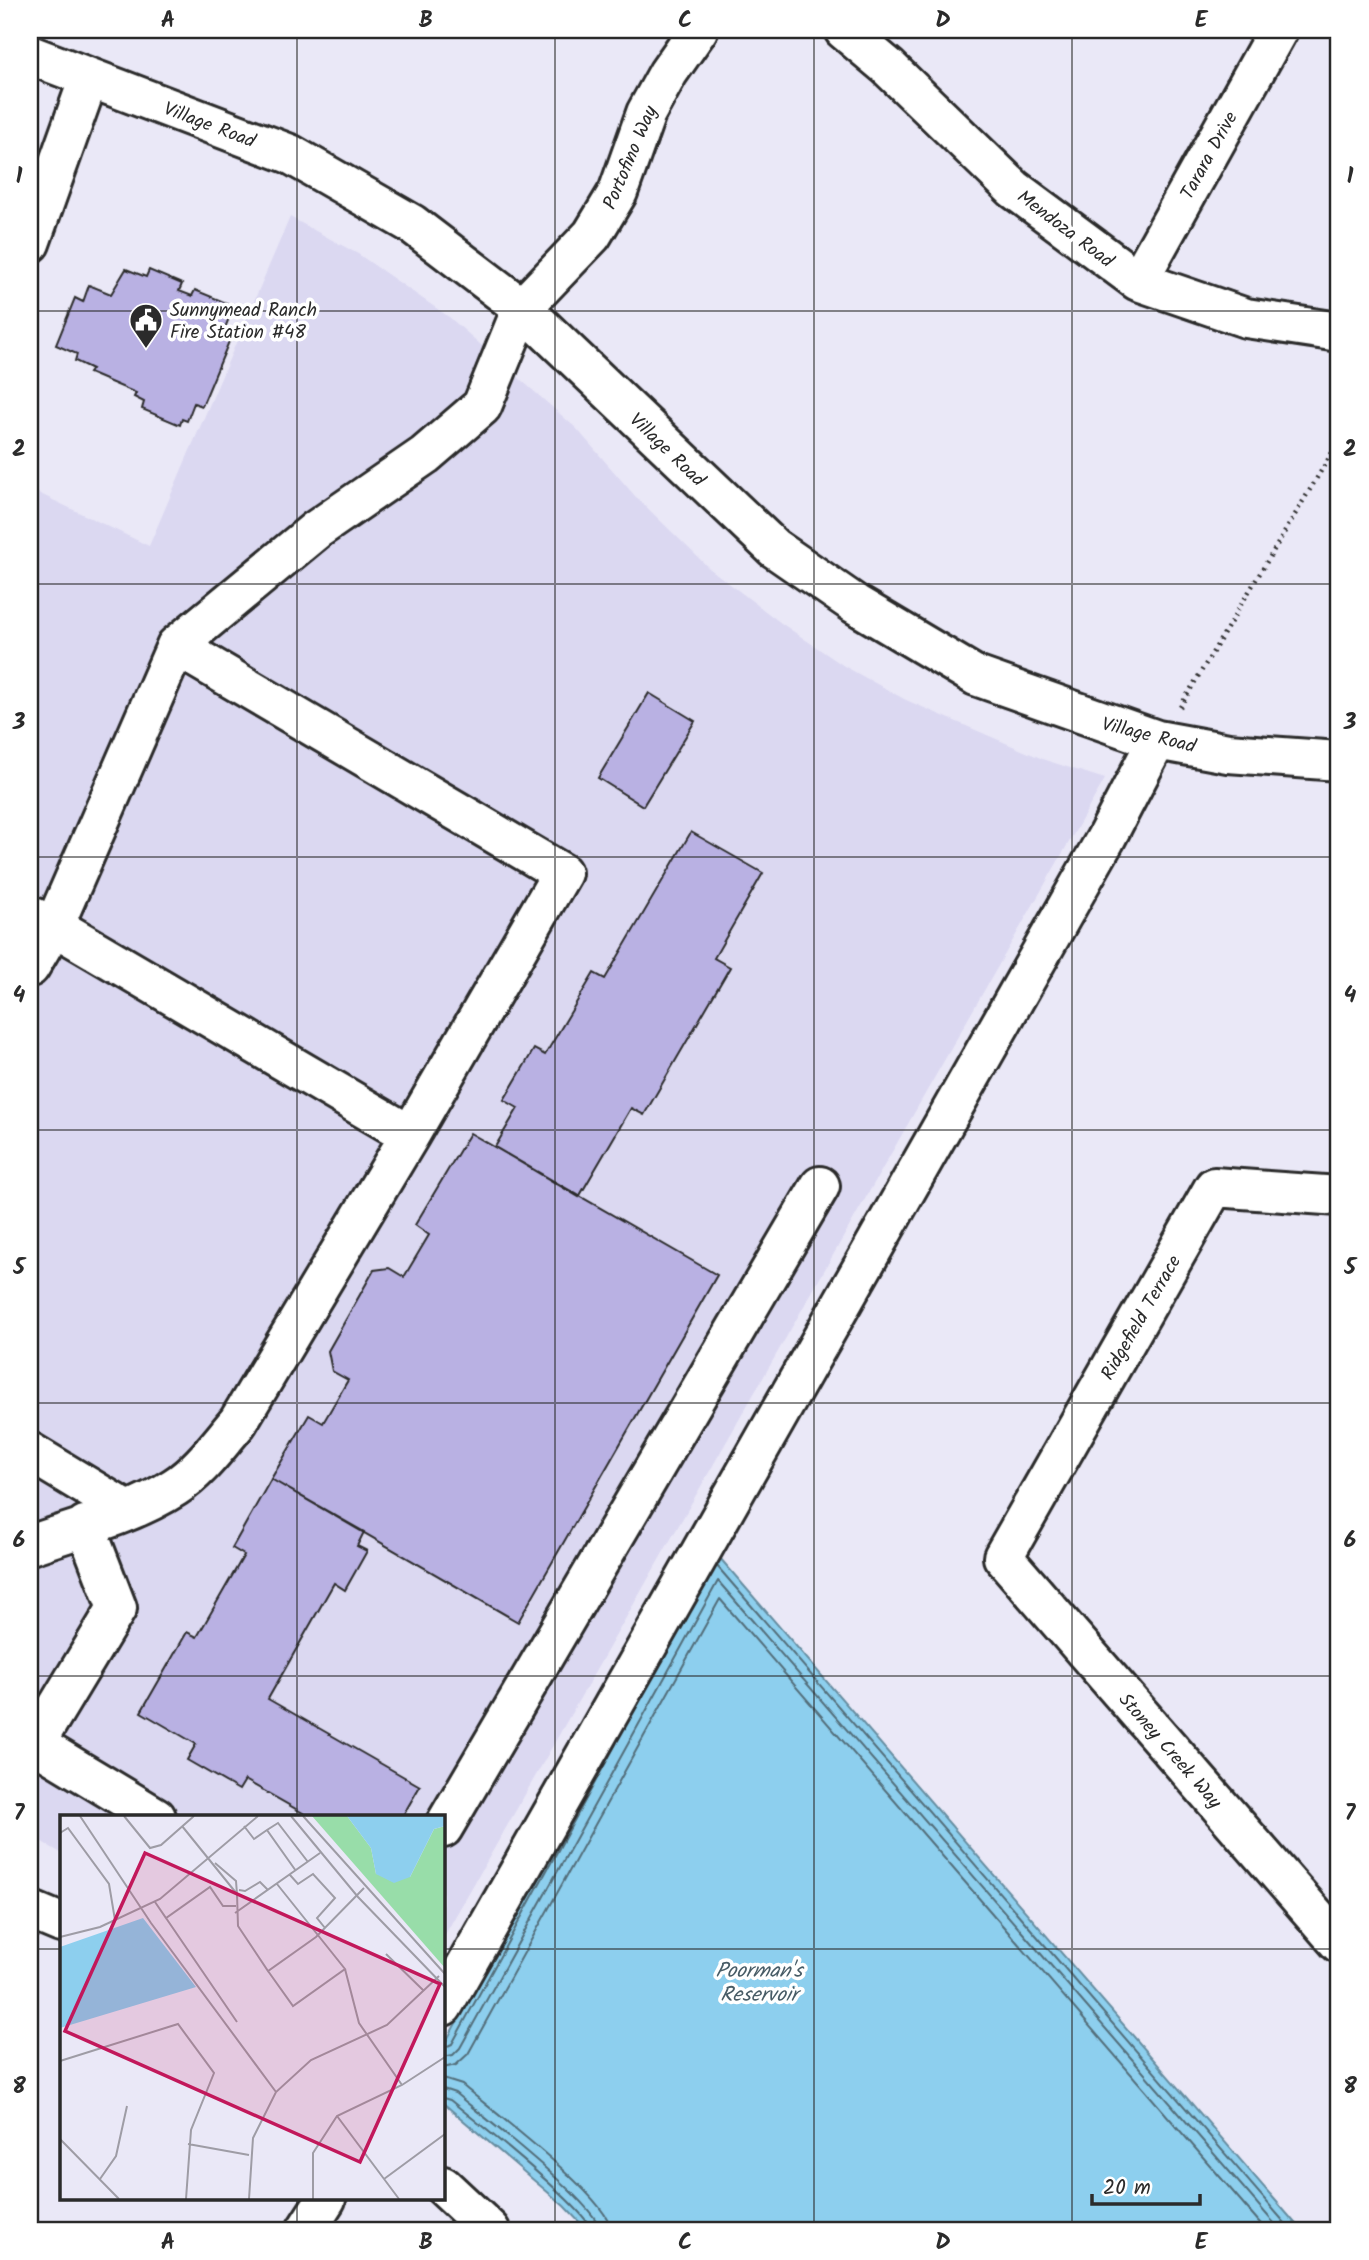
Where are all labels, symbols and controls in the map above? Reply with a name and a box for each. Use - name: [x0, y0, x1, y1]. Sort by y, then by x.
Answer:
- text: A: [161, 3, 175, 39]
- text: B: [419, 3, 433, 39]
- text: C: [678, 3, 692, 39]
- text: D: [935, 3, 951, 39]
- text: E: [1195, 3, 1209, 39]
- street label: Village Road: [159, 95, 260, 157]
- street label: Portofino Way: [595, 100, 667, 214]
- street label: Tarara Drive: [1173, 106, 1247, 206]
- text: 1: [16, 159, 23, 195]
- text: 1: [1347, 159, 1354, 195]
- street label: Mendoza Road: [1010, 183, 1120, 276]
- place label: Sunnymead Ranch Fire Station #48: [170, 296, 317, 348]
- public building icon: Sunnymead Ranch Fire Station #48: [127, 301, 165, 350]
- street label: Village Road: [622, 406, 712, 495]
- text: 2: [12, 432, 26, 468]
- text: 2: [1343, 432, 1357, 468]
- text: 3: [12, 705, 26, 741]
- text: 3: [1343, 705, 1357, 741]
- street label: Village Road: [1098, 710, 1199, 762]
- text: 4: [13, 978, 26, 1014]
- text: 4: [1344, 978, 1357, 1014]
- street label: Ridgefield Terrace: [1094, 1249, 1190, 1386]
- text: 5: [12, 1250, 27, 1286]
- text: 5: [1343, 1250, 1358, 1286]
- text: 6: [13, 1523, 25, 1559]
- text: 6: [1344, 1523, 1356, 1559]
- street label: Stoney Creek Way: [1111, 1687, 1229, 1817]
- text: 7: [14, 1796, 26, 1832]
- text: 7: [1345, 1796, 1357, 1832]
- inset map: [60, 1815, 444, 2200]
- water label: Poorman's Reservoir: [715, 1955, 805, 2012]
- text: 8: [12, 2069, 26, 2105]
- text: 8: [1343, 2069, 1357, 2105]
- scale bar: [1092, 2162, 1201, 2206]
- text: 20 m: [1103, 2172, 1151, 2205]
- text: A: [161, 2225, 175, 2260]
- text: B: [419, 2225, 433, 2260]
- text: C: [678, 2225, 692, 2260]
- text: D: [935, 2225, 951, 2260]
- text: E: [1195, 2225, 1209, 2260]

